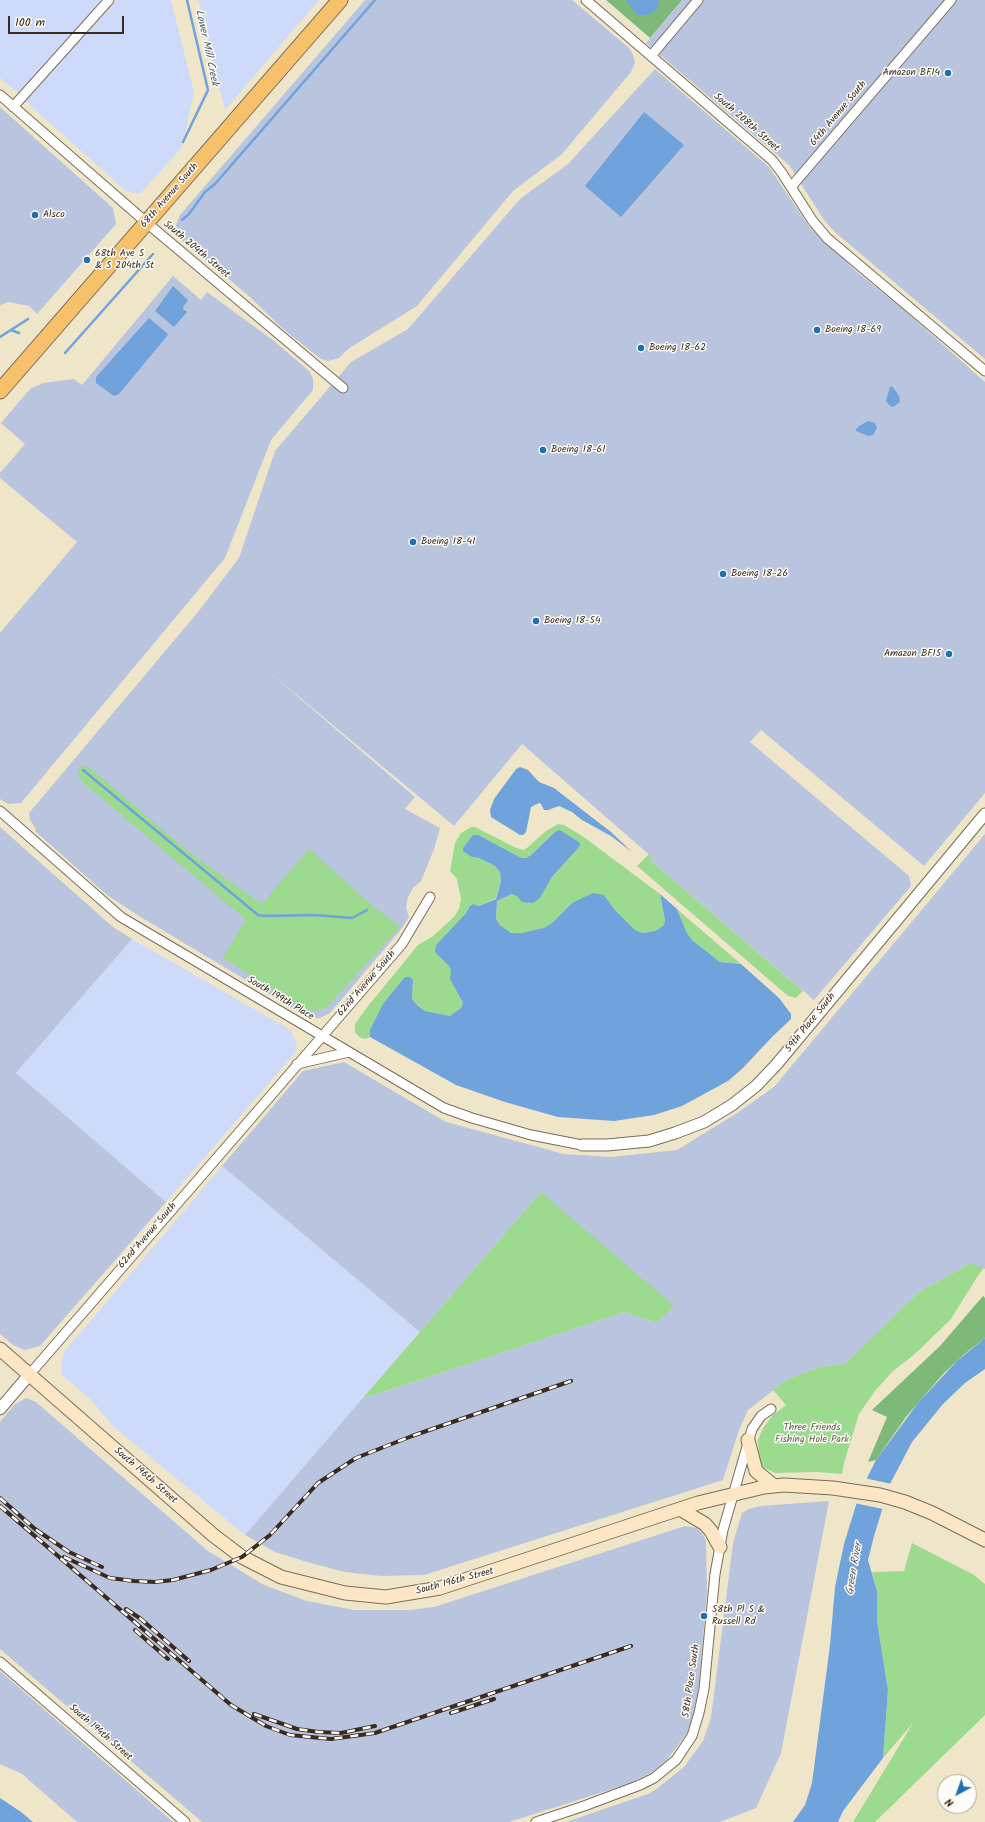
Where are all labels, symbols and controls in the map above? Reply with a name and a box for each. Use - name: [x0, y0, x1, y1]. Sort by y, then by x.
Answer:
- scale bar: [10, 8, 126, 34]
- water label: Lower Mill Creek: [191, 9, 221, 87]
- text: 100 m: [15, 13, 45, 32]
- place label: Amazon BFI4: [883, 67, 940, 79]
- marker: Amazon BFI4: [943, 68, 953, 78]
- street label: 64th Avenue South: [808, 79, 870, 149]
- street label: South 208th Street: [711, 91, 781, 155]
- street label: 68th Avenue South: [139, 161, 201, 231]
- place label: Alsco: [43, 209, 65, 221]
- marker: Alsco: [30, 210, 40, 220]
- street label: South 204th Street: [160, 219, 232, 281]
- place label: 68th Ave S & S 204th St: [95, 248, 154, 272]
- marker: 68th Ave S & S 204th St: [82, 255, 92, 265]
- place label: Boeing 18-69: [825, 324, 881, 336]
- marker: Boeing 18-69: [812, 325, 822, 335]
- place label: Boeing 18-62: [649, 342, 706, 354]
- marker: Boeing 18-62: [636, 343, 646, 353]
- place label: Boeing 18-61: [551, 444, 605, 456]
- marker: Boeing 18-61: [538, 445, 548, 455]
- place label: Boeing 18-41: [421, 536, 475, 548]
- marker: Boeing 18-41: [408, 537, 418, 547]
- place label: Boeing 18-26: [731, 568, 788, 580]
- marker: Boeing 18-26: [718, 569, 728, 579]
- place label: Boeing 18-54: [544, 615, 600, 627]
- marker: Boeing 18-54: [531, 616, 541, 626]
- place label: Amazon BFI5: [884, 648, 941, 660]
- marker: Amazon BFI5: [944, 649, 954, 659]
- street label: 62nd Avenue South: [335, 949, 399, 1019]
- street label: South 199th Place: [245, 974, 315, 1024]
- street label: 59th Place South: [783, 991, 839, 1055]
- street label: 62nd Avenue South: [116, 1201, 180, 1271]
- park label: Three Friends Fishing Hole Park: [775, 1422, 849, 1446]
- street label: South 196th Street: [111, 1445, 179, 1507]
- water label: Green River: [844, 1542, 866, 1596]
- street label: South 196th Street: [415, 1566, 495, 1598]
- place label: 58th Pl S & Russell Rd: [712, 1604, 765, 1628]
- marker: 58th Pl S & Russell Rd: [699, 1611, 709, 1621]
- street label: 58th Place South: [681, 1644, 703, 1718]
- street label: South 194th Street: [66, 1702, 134, 1764]
- north arrow: [937, 1774, 977, 1814]
- text: N: [941, 1793, 958, 1811]

